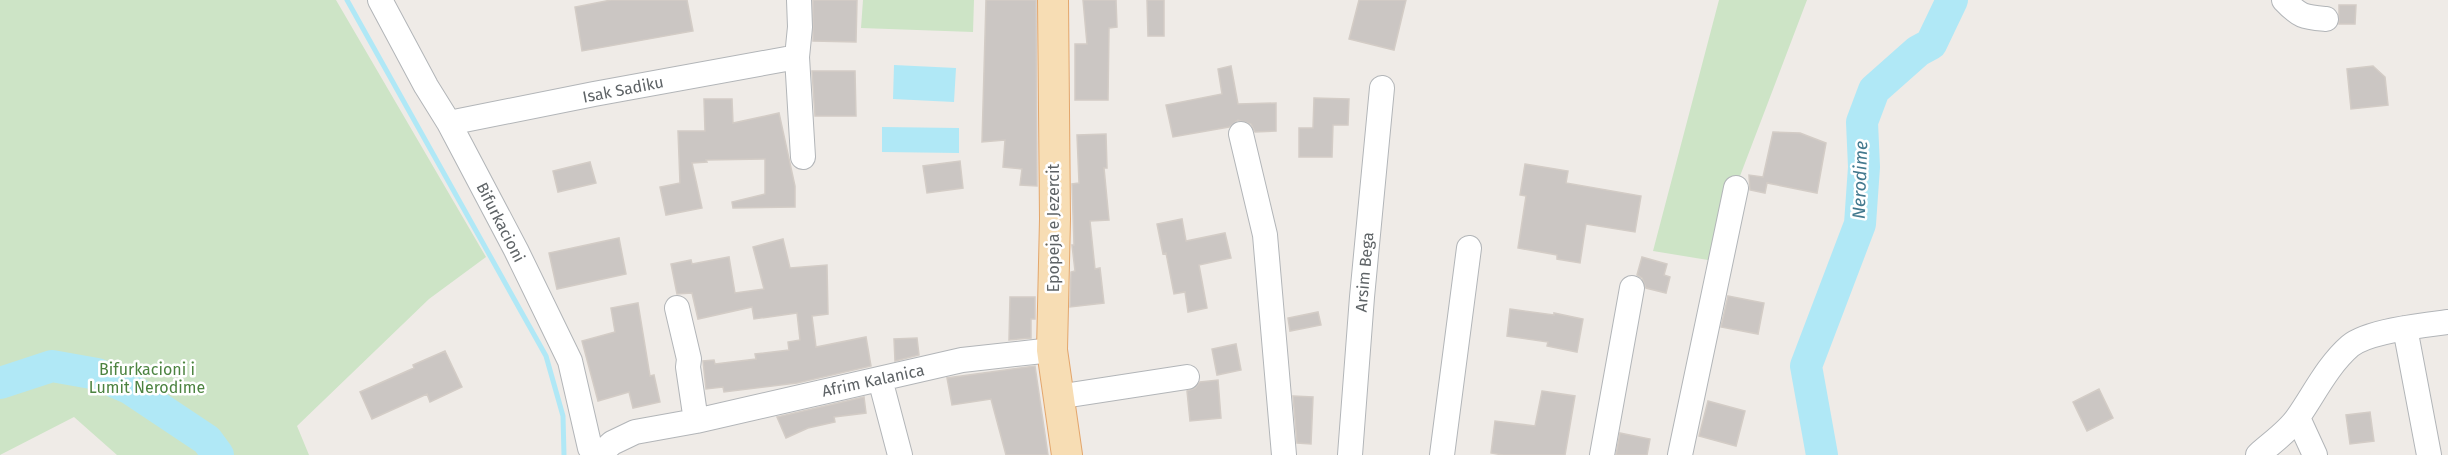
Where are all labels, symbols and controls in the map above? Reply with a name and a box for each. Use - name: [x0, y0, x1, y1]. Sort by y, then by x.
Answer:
- street label: Isak Sadiku: [581, 72, 665, 107]
- water label: Nerodime: [1848, 140, 1872, 220]
- street label: Epopeja e Jezercit: [1044, 163, 1063, 292]
- street label: Bifurkacioni: [472, 179, 529, 265]
- street label: Arsim Bega: [1352, 231, 1377, 313]
- park label: Bifurkacioni i Lumit Nerodime: [89, 360, 205, 397]
- street label: Afrim Kalanica: [820, 360, 926, 401]

